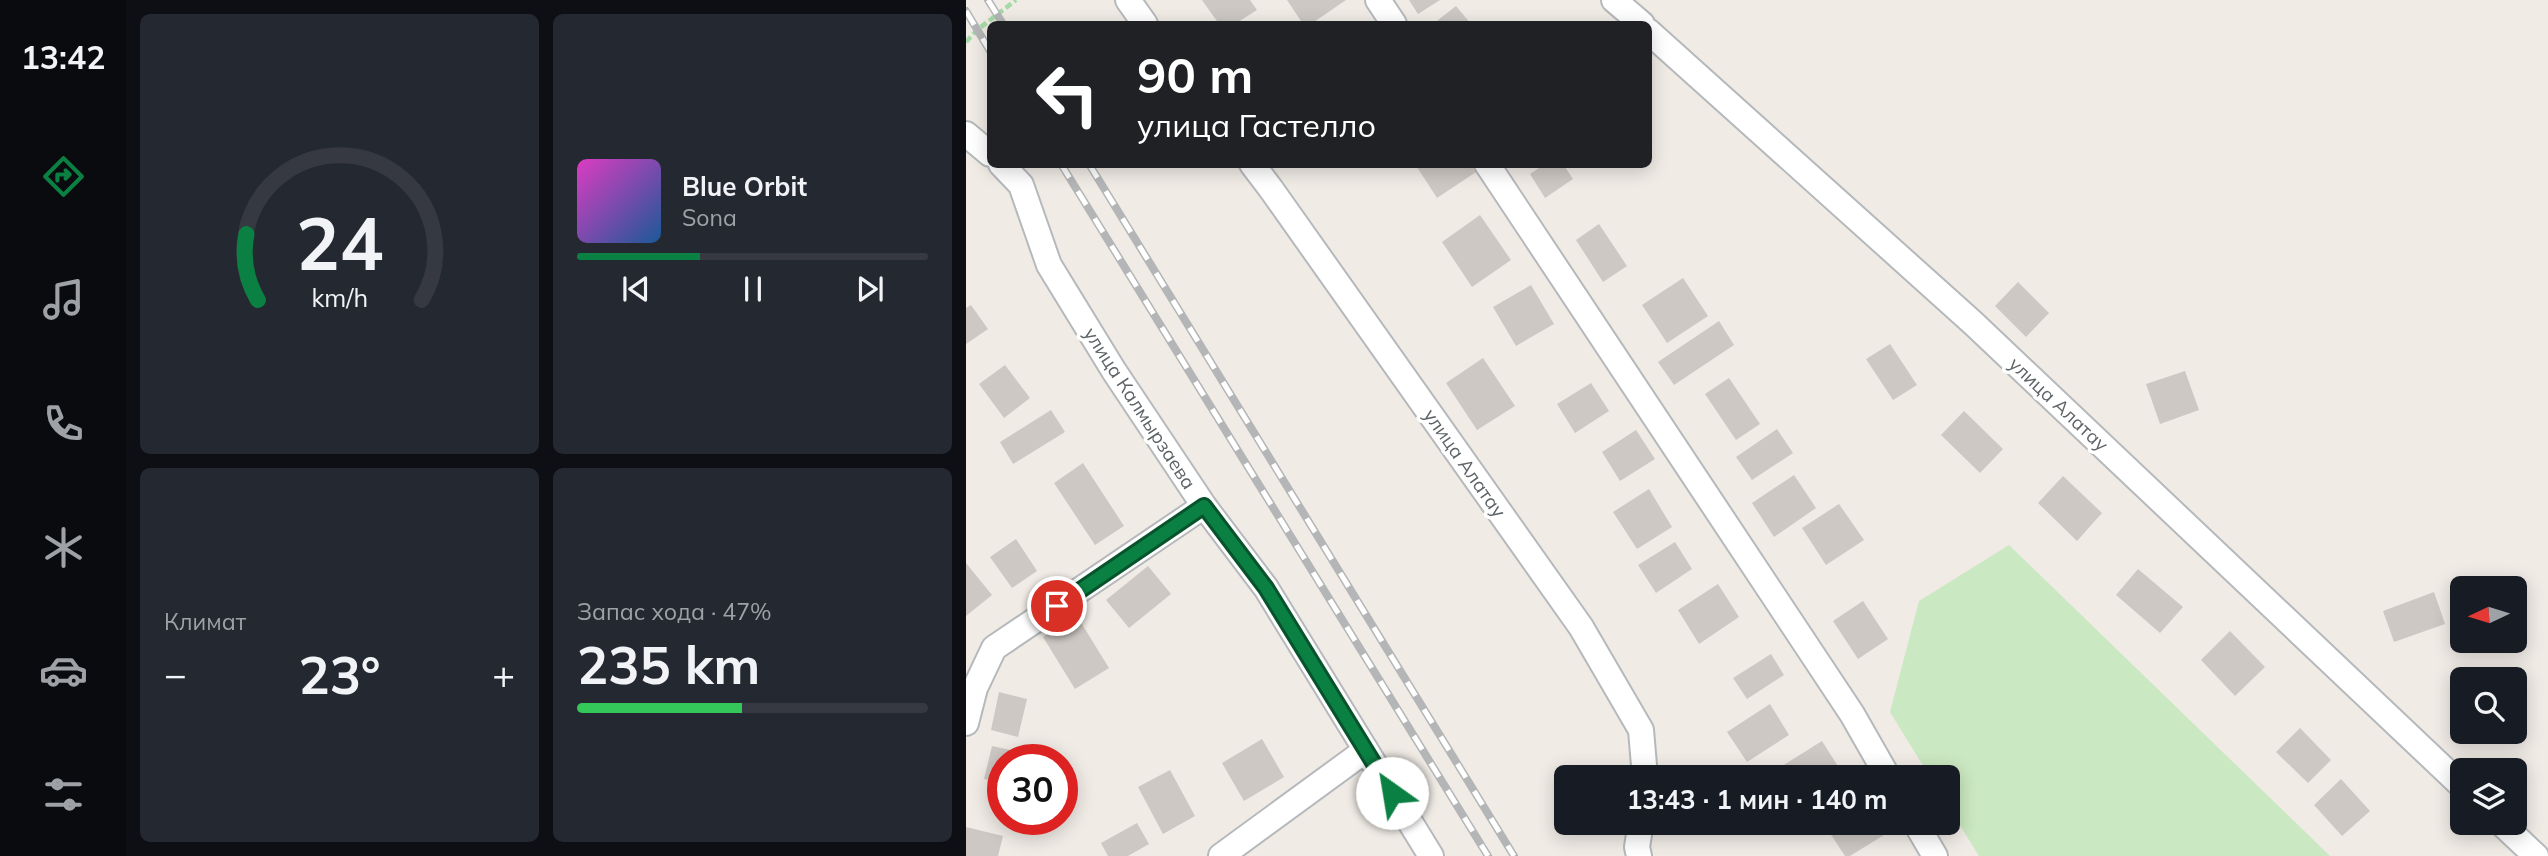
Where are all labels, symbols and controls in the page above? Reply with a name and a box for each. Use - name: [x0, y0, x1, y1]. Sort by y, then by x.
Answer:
- text: 13:42: [21, 37, 105, 77]
- text: 90 m: [1137, 44, 1253, 105]
- icon: left: [1022, 49, 1113, 140]
- text: улица Гастелло: [1137, 105, 1376, 145]
- icon: directions: [39, 152, 88, 201]
- text: Blue Orbit: [682, 170, 807, 203]
- text: 24: [296, 197, 383, 288]
- text: Sona: [682, 203, 737, 232]
- icon: previous: [617, 270, 655, 308]
- icon: pause: [734, 270, 772, 308]
- icon: next: [851, 270, 889, 308]
- icon: music: [39, 275, 88, 324]
- text: km/h: [311, 282, 368, 313]
- street label: улица Калмырзаева: [1079, 323, 1201, 493]
- street label: улица Алатау: [2004, 352, 2114, 456]
- icon: phone: [39, 399, 88, 448]
- street label: улица Алатау: [1419, 404, 1511, 522]
- icon: climate: [39, 523, 88, 572]
- pin: [1027, 576, 1087, 636]
- north arrow: [2450, 576, 2527, 653]
- map controls: [2450, 576, 2527, 835]
- icon: arrive: [1038, 587, 1076, 625]
- text: Запас хода · 47%: [577, 597, 772, 626]
- text: Климат: [164, 607, 246, 636]
- text: 235 km: [577, 632, 760, 697]
- text: 23°: [298, 642, 381, 707]
- icon: car: [39, 646, 88, 695]
- text: −: [164, 650, 187, 698]
- text: +: [492, 650, 515, 698]
- button: search: [2450, 667, 2527, 744]
- speed limit sign: 30: [987, 744, 1078, 835]
- position arrow: [1355, 756, 1429, 830]
- button: layers: [2450, 758, 2527, 835]
- icon: filters: [39, 770, 88, 819]
- text: 13:43 · 1 мин · 140 m: [1627, 783, 1887, 816]

